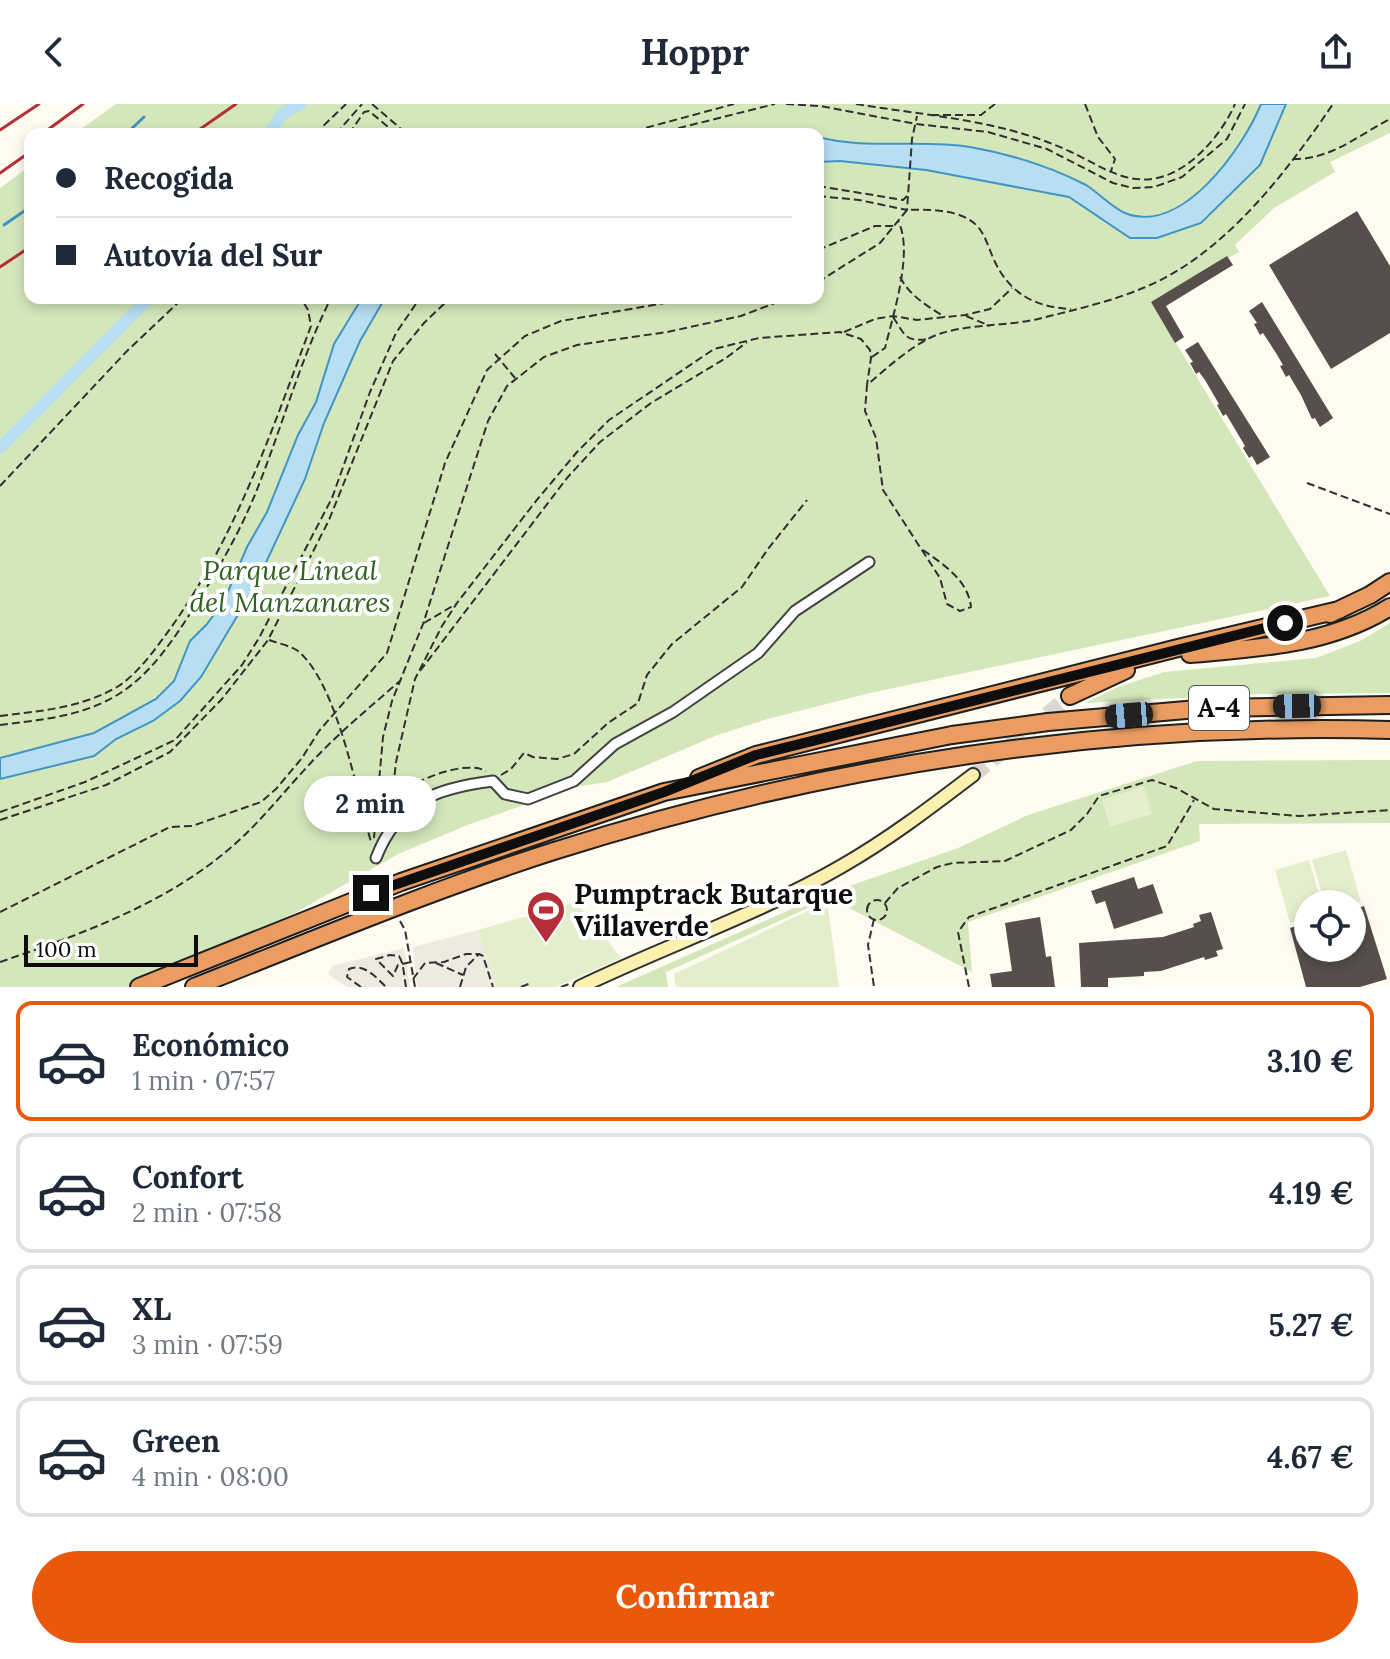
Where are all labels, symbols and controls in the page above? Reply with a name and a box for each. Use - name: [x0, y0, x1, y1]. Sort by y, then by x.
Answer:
- text: Hoppr: [640, 29, 750, 75]
- icon: back: [32, 30, 76, 74]
- icon: share: [1314, 30, 1358, 74]
- text: Recogida: [104, 159, 234, 197]
- text: Autovía del Sur: [104, 236, 323, 274]
- park label: Parque Lineal del Manzanares: [189, 552, 391, 620]
- route start: [1267, 605, 1303, 641]
- road number: A-4: [1189, 686, 1249, 730]
- car: [1273, 694, 1321, 718]
- car: [1104, 701, 1154, 729]
- callout: 2 min: [305, 777, 437, 833]
- text: 2 min: [335, 787, 405, 820]
- route end: [353, 875, 389, 911]
- place label: Pumptrack Butarque Villaverde: [574, 876, 853, 944]
- sports icon: Pumptrack Butarque Villaverde: [525, 889, 567, 944]
- map controls: [1294, 890, 1366, 962]
- button: locate: [1294, 890, 1366, 962]
- scale bar: [24, 931, 198, 967]
- text: 100 m: [36, 935, 97, 963]
- icon: car: [36, 1025, 108, 1097]
- text: Económico: [132, 1026, 289, 1064]
- text: 3.10 €: [1267, 1042, 1354, 1080]
- text: 1 min · 07:57: [132, 1064, 275, 1097]
- icon: car: [36, 1157, 108, 1229]
- text: Confort: [132, 1158, 243, 1196]
- text: 4.19 €: [1269, 1174, 1354, 1212]
- text: 2 min · 07:58: [132, 1196, 282, 1229]
- icon: car: [36, 1289, 108, 1361]
- text: XL: [132, 1290, 171, 1328]
- text: 5.27 €: [1269, 1306, 1354, 1344]
- text: 3 min · 07:59: [132, 1328, 283, 1361]
- icon: car: [36, 1421, 108, 1493]
- text: Green: [132, 1422, 220, 1460]
- text: 4.67 €: [1267, 1438, 1354, 1476]
- text: 4 min · 08:00: [132, 1460, 289, 1493]
- button: Confirmar: [32, 1551, 1358, 1643]

